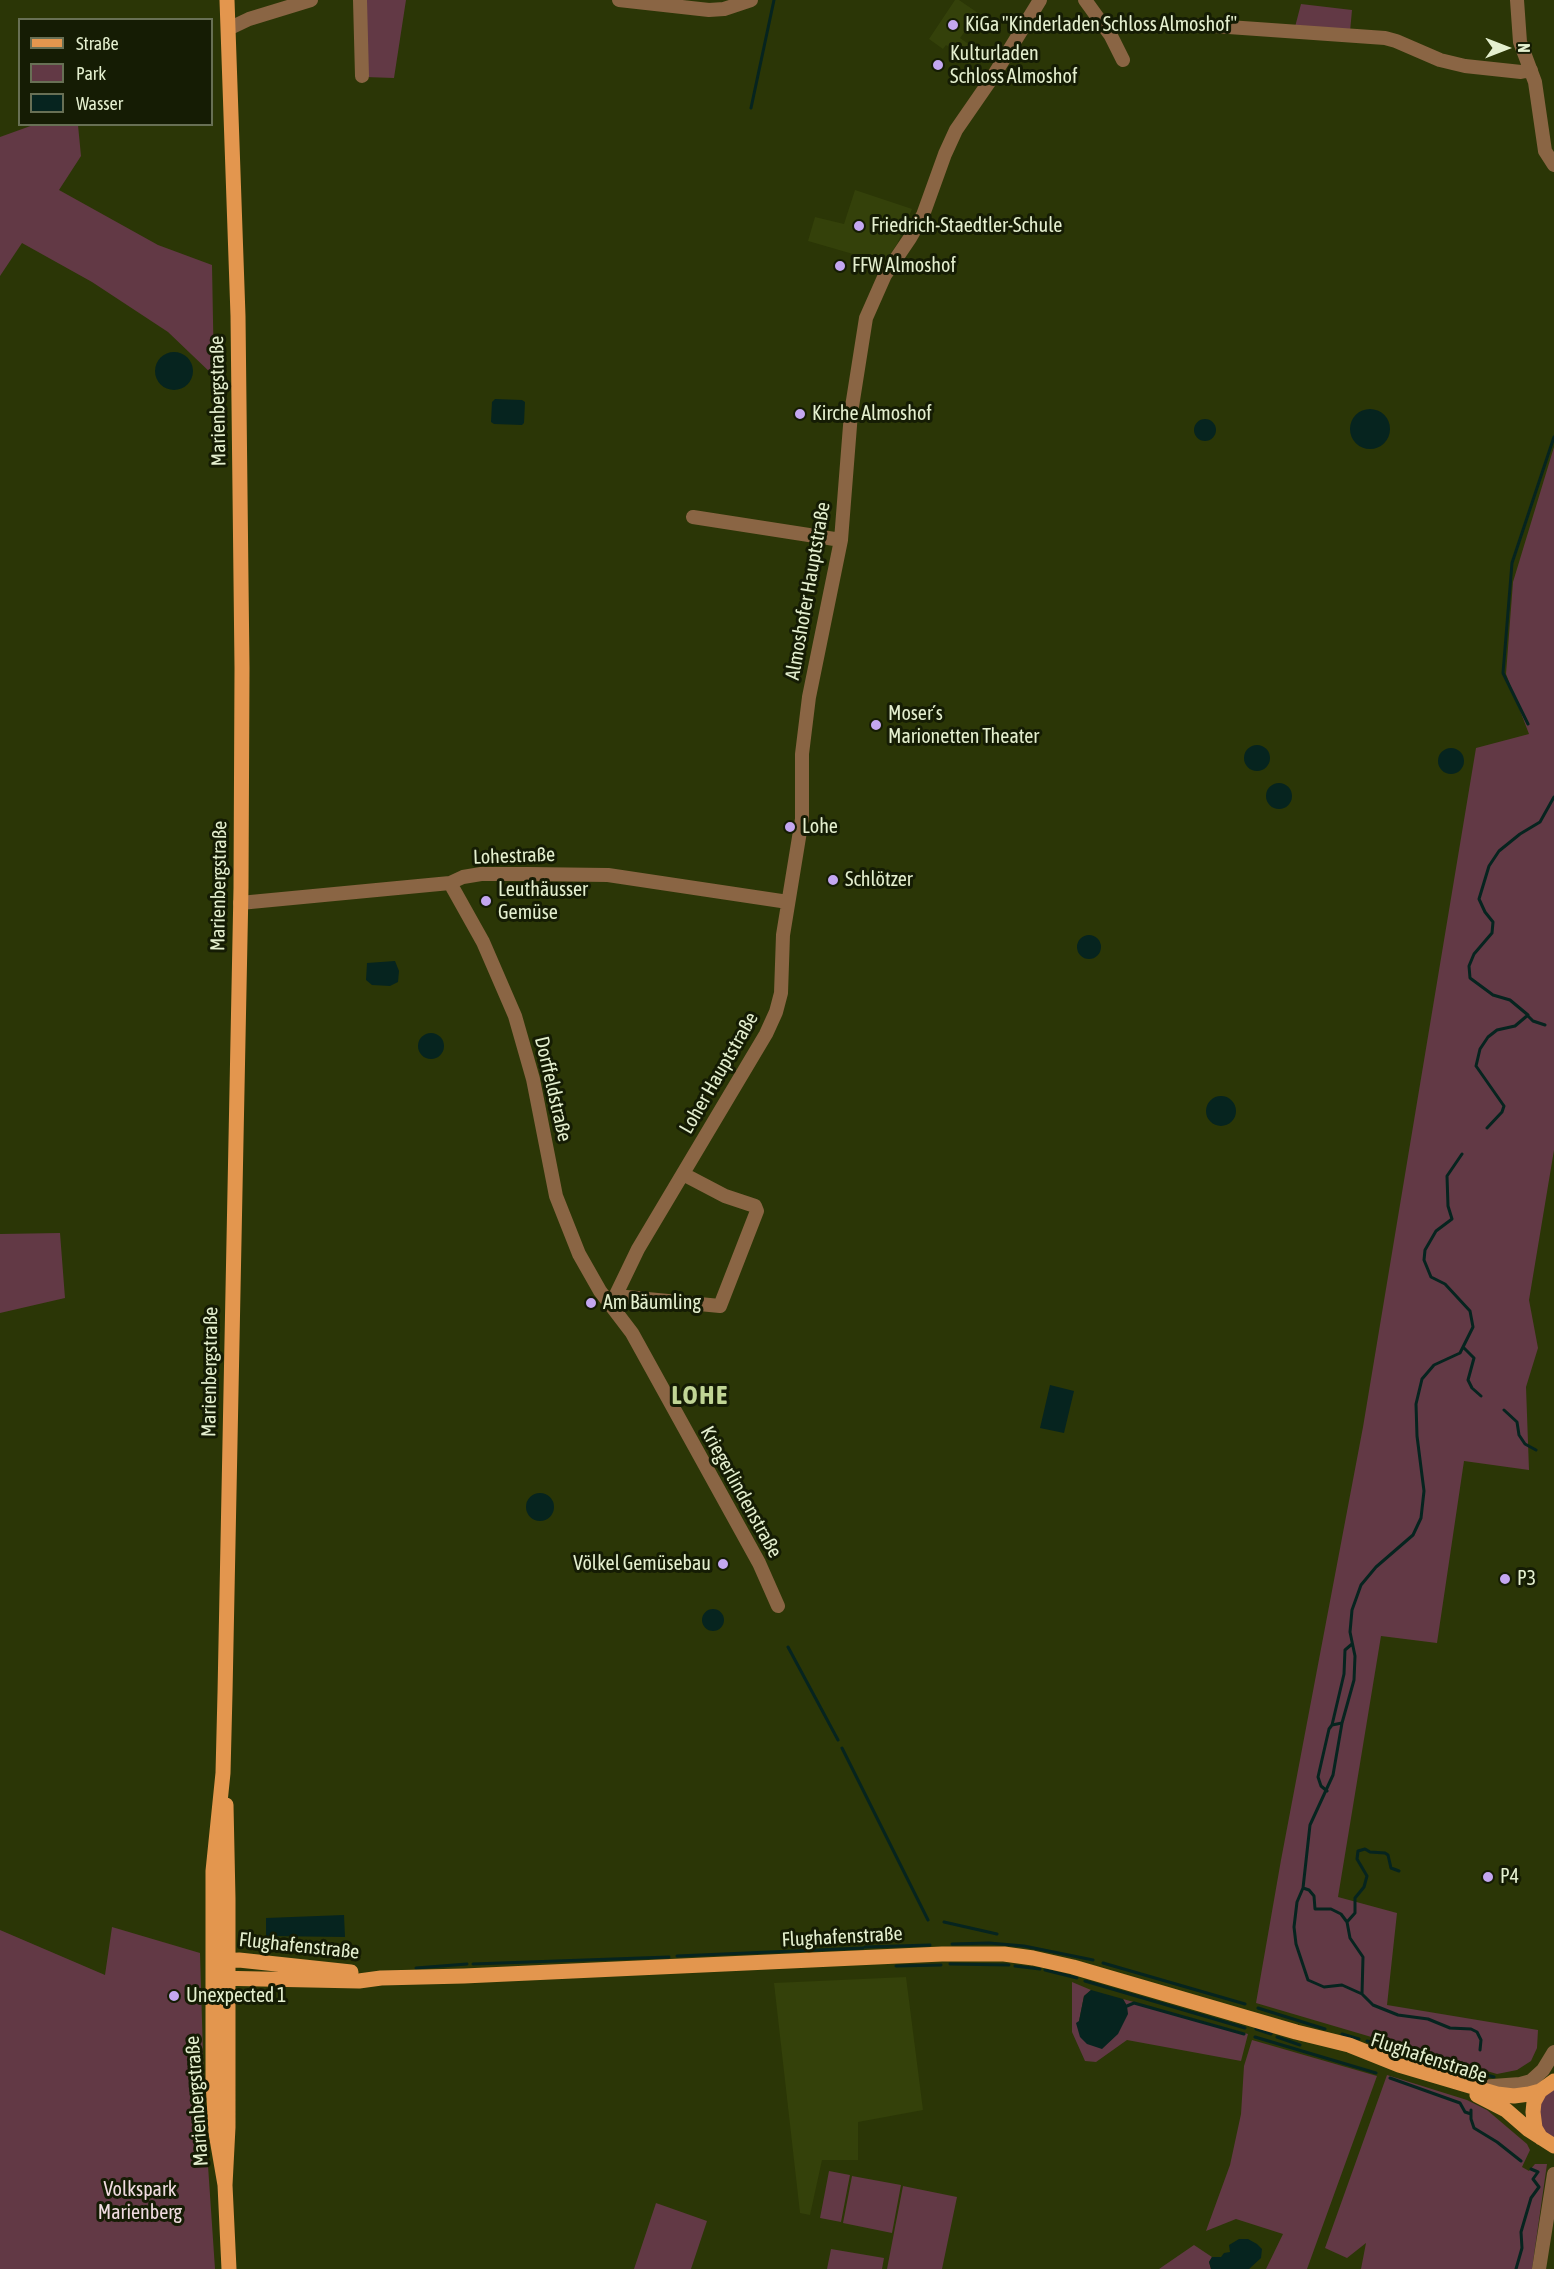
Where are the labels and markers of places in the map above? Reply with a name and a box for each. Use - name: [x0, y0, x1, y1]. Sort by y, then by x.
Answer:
- place label: KiGa "Kinderladen Schloss Almoshof": [965, 13, 1237, 37]
- marker: KiGa "Kinderladen Schloss Almoshof": [946, 18, 960, 32]
- place label: Kulturladen Schloss Almoshof: [950, 42, 1077, 89]
- marker: Kulturladen Schloss Almoshof: [931, 58, 945, 72]
- place label: Friedrich-Staedtler-Schule: [871, 214, 1062, 238]
- marker: Friedrich-Staedtler-Schule: [852, 219, 866, 233]
- place label: FFW Almoshof: [852, 254, 956, 278]
- marker: FFW Almoshof: [833, 259, 847, 273]
- place label: Kirche Almoshof: [812, 402, 932, 426]
- marker: Kirche Almoshof: [793, 407, 807, 421]
- place label: Moser´s Marionetten Theater: [888, 702, 1039, 749]
- marker: Moser´s Marionetten Theater: [869, 718, 883, 732]
- place label: Lohe: [802, 815, 838, 839]
- marker: Lohe: [783, 820, 797, 834]
- place label: Schlötzer: [845, 868, 913, 892]
- marker: Schlötzer: [826, 873, 840, 887]
- place label: Leuthäusser Gemüse: [498, 878, 588, 925]
- marker: Leuthäusser Gemüse: [479, 894, 493, 908]
- place label: Am Bäumling: [603, 1291, 701, 1315]
- marker: Am Bäumling: [584, 1296, 598, 1310]
- place label: Völkel Gemüsebau: [573, 1552, 711, 1576]
- marker: Völkel Gemüsebau: [716, 1557, 730, 1571]
- place label: P3: [1517, 1567, 1536, 1591]
- marker: P3: [1498, 1572, 1512, 1586]
- place label: P4: [1500, 1865, 1519, 1889]
- marker: P4: [1481, 1870, 1495, 1884]
- place label: Unexpected 1: [186, 1984, 286, 2008]
- marker: Unexpected 1: [167, 1989, 181, 2003]

